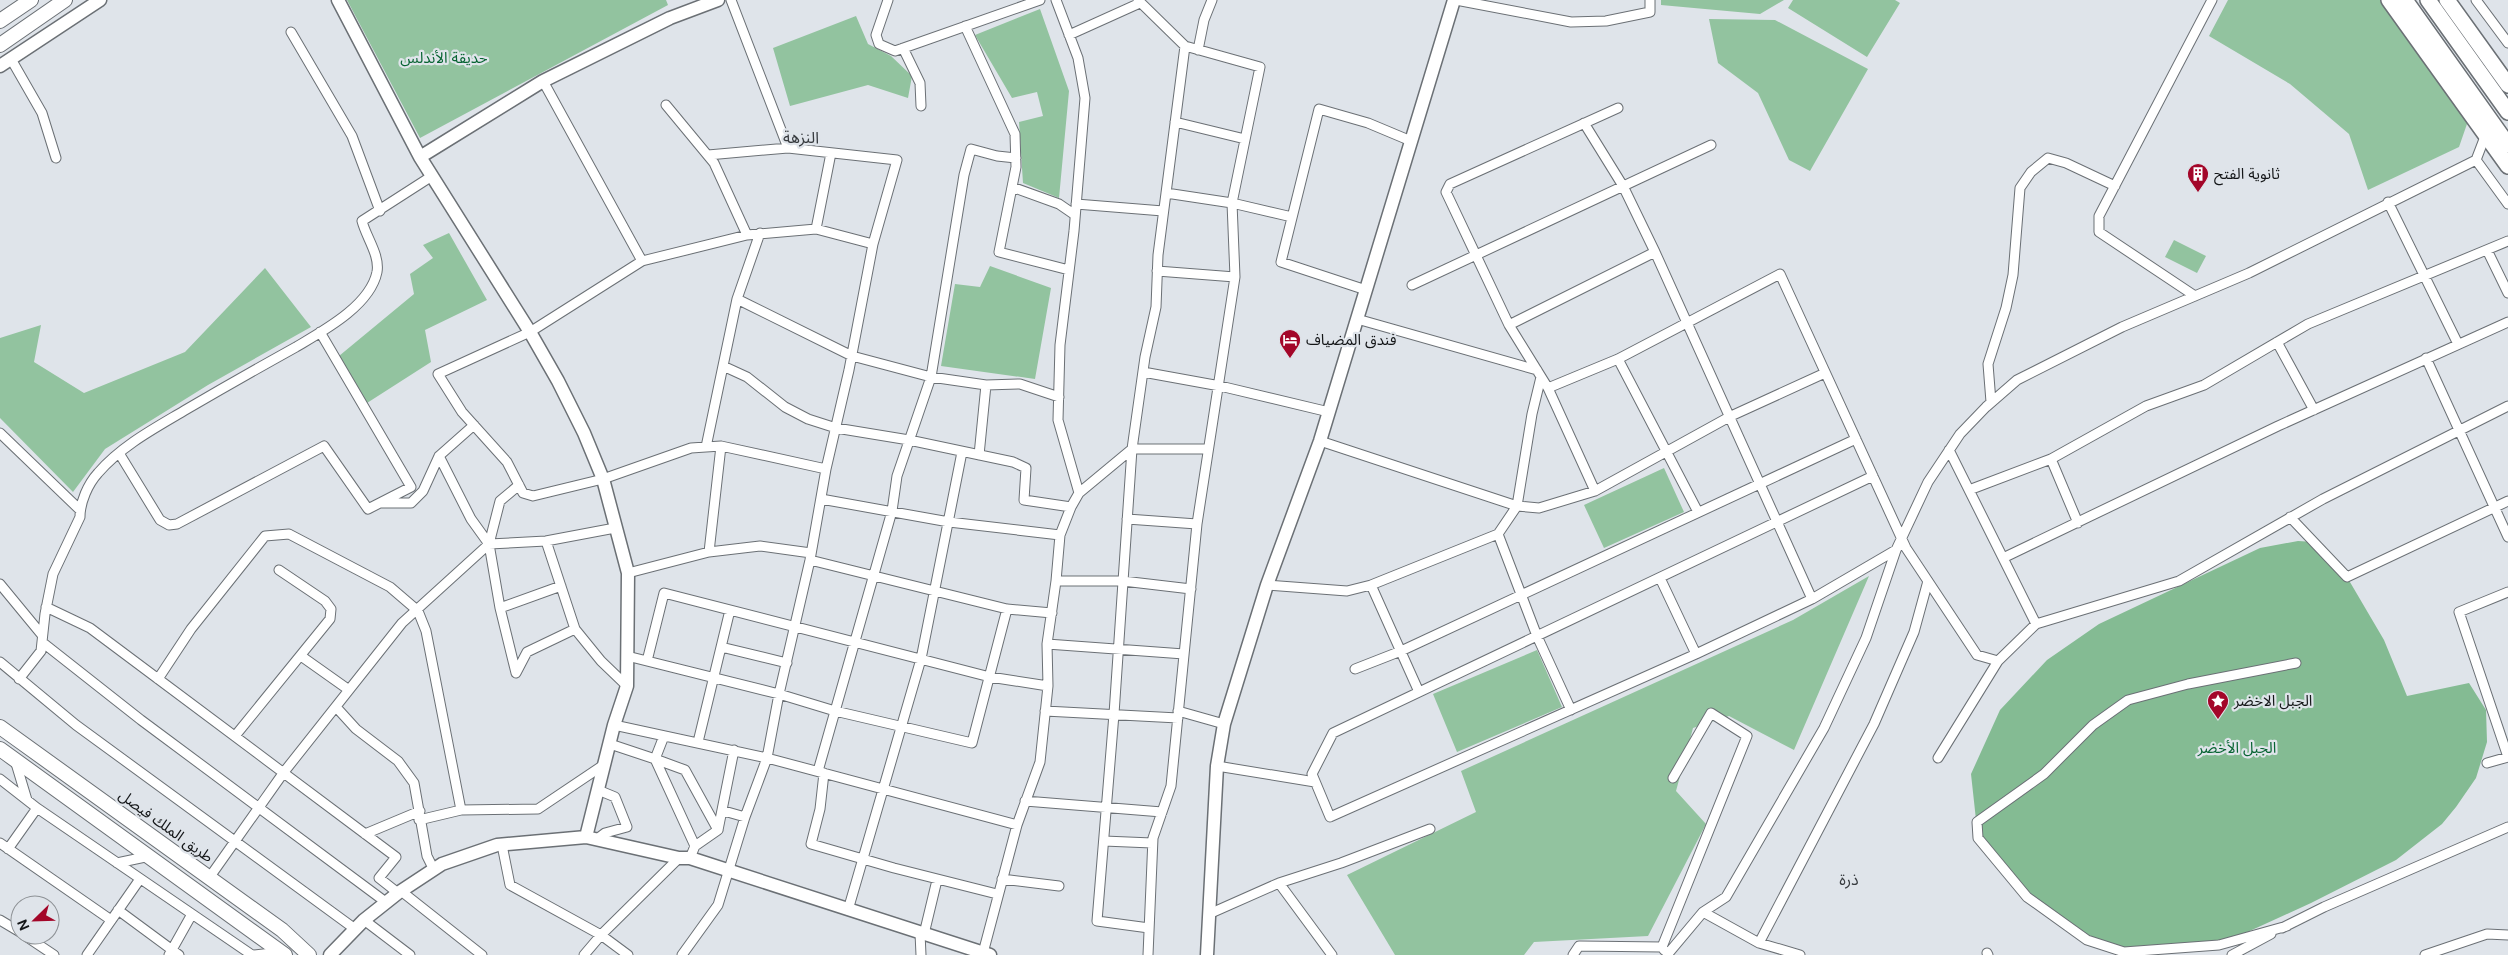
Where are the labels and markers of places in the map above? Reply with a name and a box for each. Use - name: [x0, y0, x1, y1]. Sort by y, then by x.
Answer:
- building icon: ثانوية الفتح: [2186, 162, 2210, 193]
- place label: ثانوية الفتح: [2214, 164, 2280, 186]
- hotel icon: فندق المضياف: [1278, 328, 1302, 359]
- place label: فندق المضياف: [1306, 330, 1397, 350]
- place icon: الجبل الاخضر: [2206, 689, 2230, 720]
- place label: الجبل الاخضر: [2233, 691, 2312, 711]

